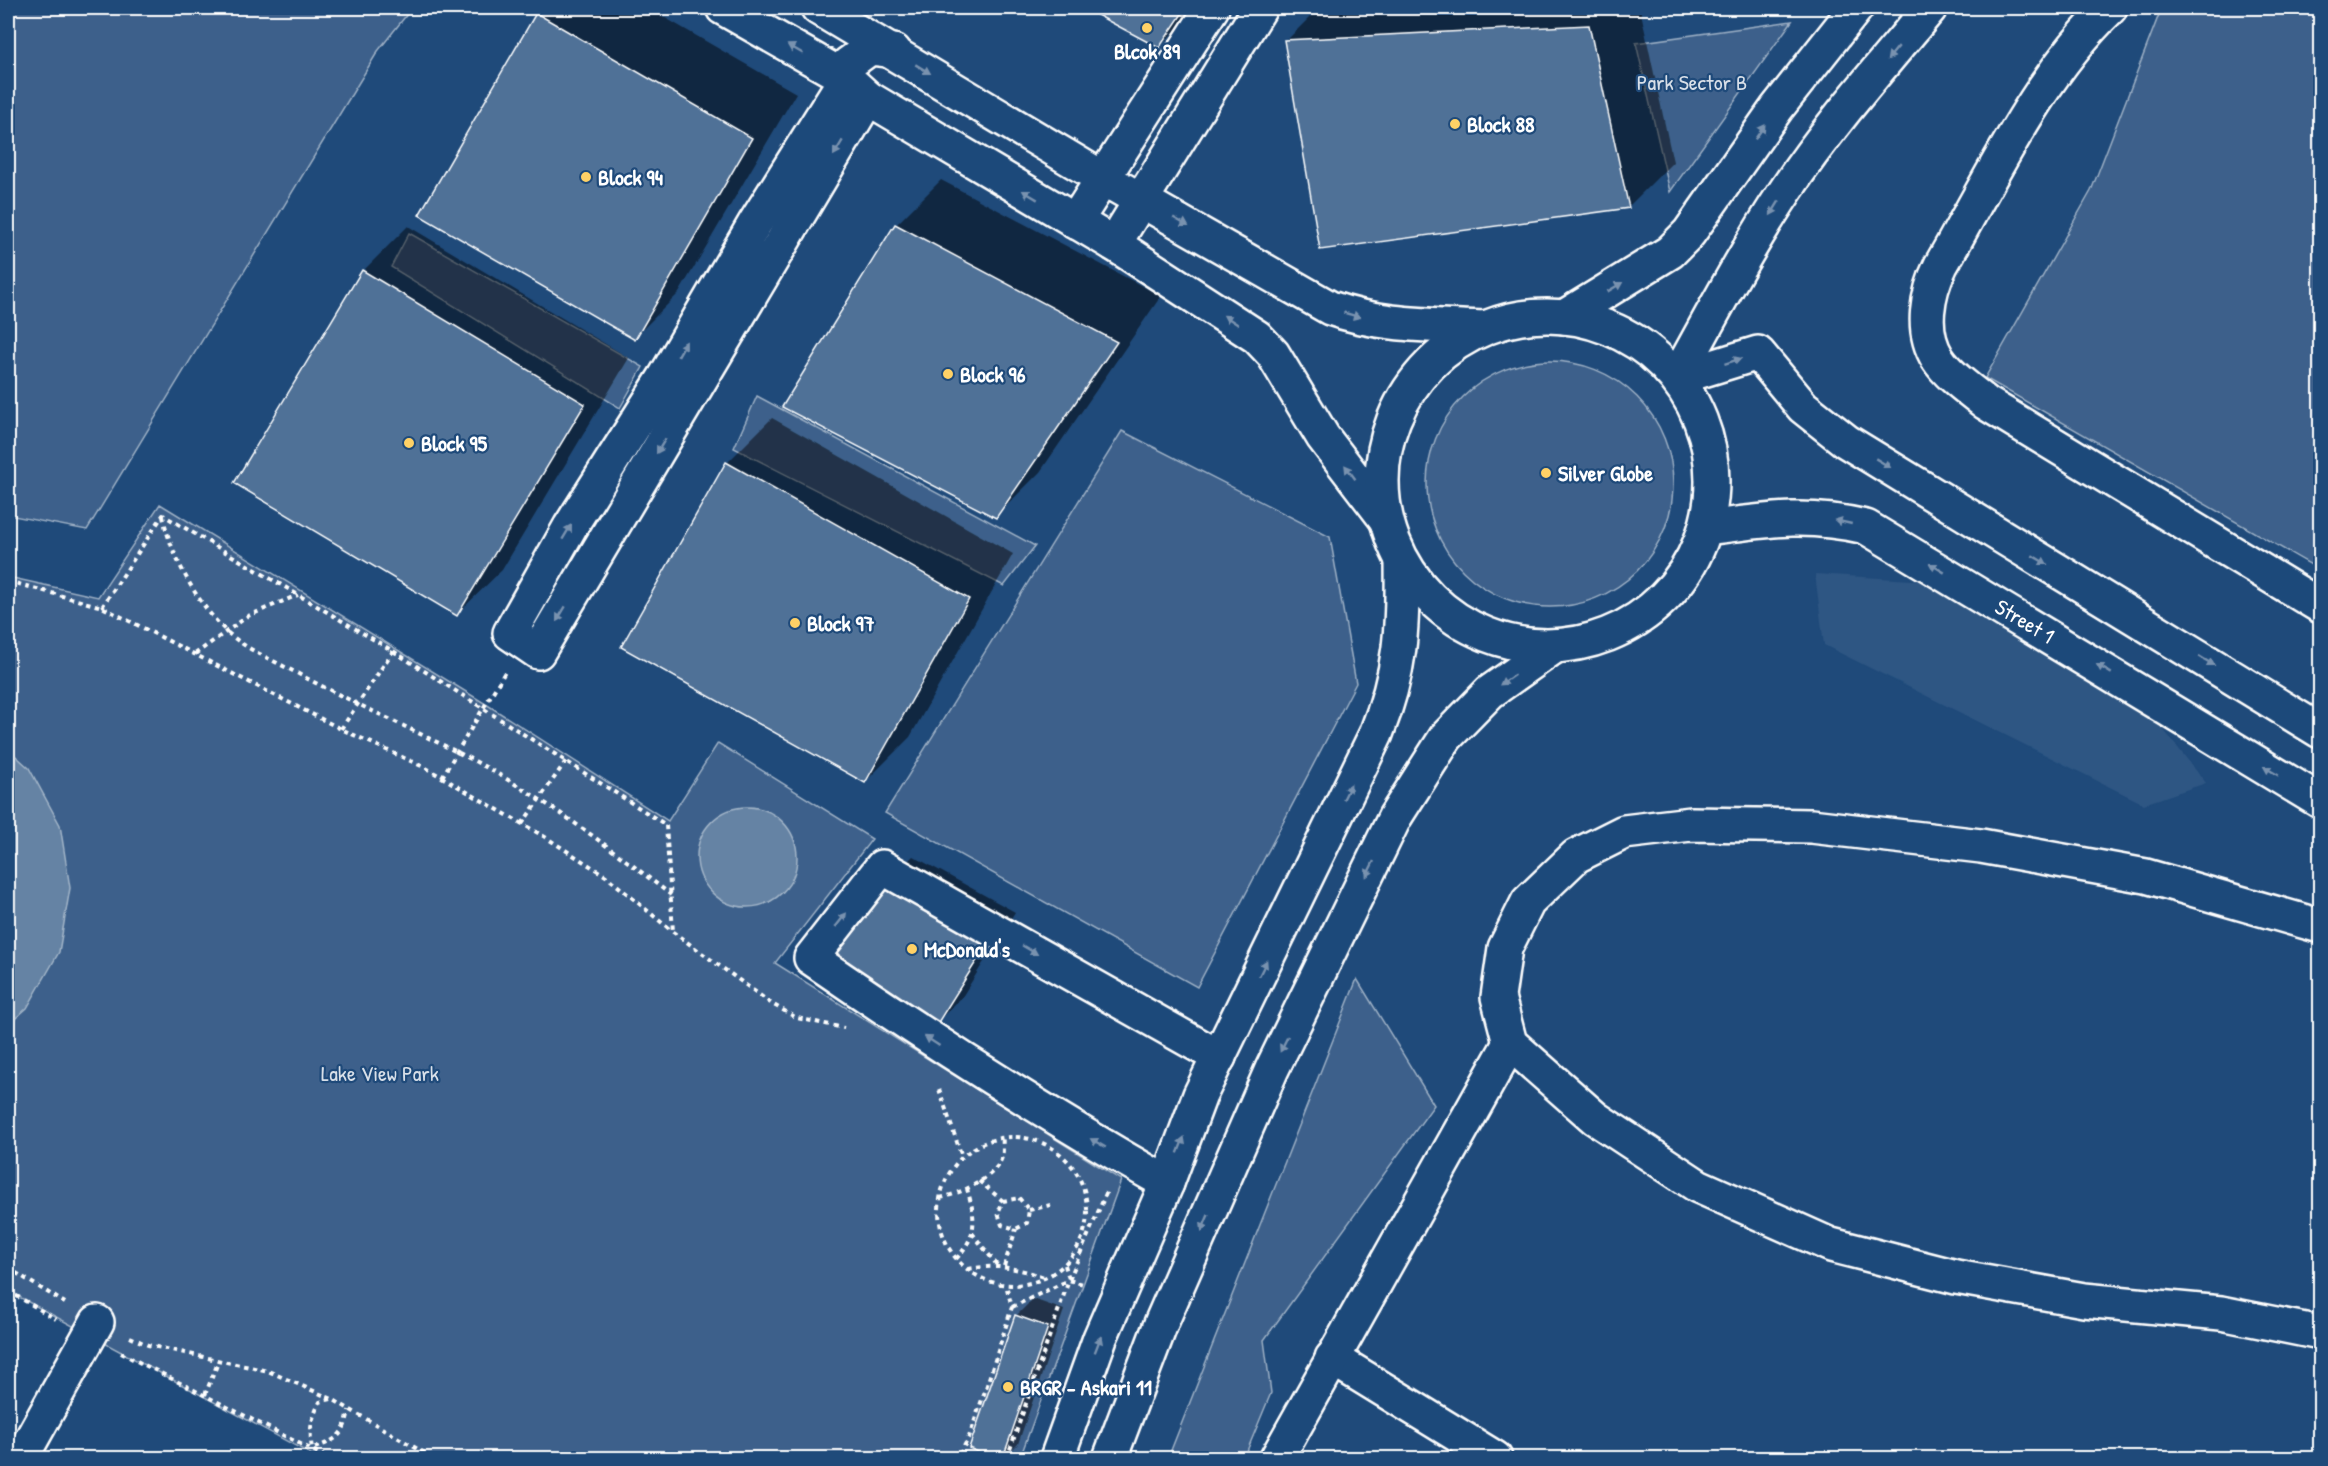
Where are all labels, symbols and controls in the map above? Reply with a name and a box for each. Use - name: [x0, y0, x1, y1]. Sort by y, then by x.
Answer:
- marker: Blcok 89: [1140, 21, 1154, 35]
- place label: Blcok 89: [1114, 36, 1180, 66]
- one-way arrow: [786, 44, 803, 54]
- one-way arrow: [1886, 45, 1899, 61]
- one-way arrow: [915, 64, 932, 74]
- park label: Park Sector B: [1637, 67, 1747, 97]
- place label: Block 88: [1467, 109, 1535, 139]
- marker: Block 88: [1448, 117, 1462, 131]
- one-way arrow: [1754, 124, 1766, 140]
- one-way arrow: [833, 140, 844, 156]
- place label: Block 94: [598, 162, 663, 192]
- marker: Block 94: [579, 170, 593, 184]
- one-way arrow: [1022, 189, 1038, 200]
- one-way arrow: [1769, 200, 1780, 216]
- one-way arrow: [1173, 217, 1189, 228]
- one-way arrow: [1607, 281, 1623, 292]
- one-way arrow: [1343, 311, 1361, 320]
- one-way arrow: [1223, 315, 1239, 326]
- one-way arrow: [676, 341, 687, 357]
- one-way arrow: [1724, 356, 1742, 365]
- place label: Block 96: [960, 359, 1026, 389]
- marker: Block 96: [941, 367, 955, 381]
- place label: Block 95: [421, 428, 488, 458]
- marker: Block 95: [402, 436, 416, 450]
- one-way arrow: [656, 438, 666, 455]
- place label: Silver Globe: [1558, 458, 1653, 488]
- one-way arrow: [1875, 458, 1892, 468]
- one-way arrow: [1344, 464, 1356, 479]
- marker: Silver Globe: [1539, 466, 1553, 480]
- one-way arrow: [1834, 516, 1853, 526]
- one-way arrow: [562, 523, 572, 540]
- one-way arrow: [2032, 555, 2048, 566]
- one-way arrow: [1929, 563, 1945, 574]
- street label: Street 1: [1990, 592, 2060, 650]
- one-way arrow: [556, 606, 567, 622]
- place label: Block 97: [807, 608, 875, 638]
- marker: Block 97: [788, 616, 802, 630]
- one-way arrow: [2199, 656, 2215, 667]
- one-way arrow: [2096, 664, 2112, 675]
- one-way arrow: [1499, 674, 1515, 686]
- one-way arrow: [2262, 765, 2279, 776]
- one-way arrow: [1343, 784, 1352, 801]
- one-way arrow: [1365, 861, 1374, 878]
- one-way arrow: [834, 912, 847, 928]
- place label: McDonald's: [924, 934, 1011, 964]
- marker: McDonald's: [905, 942, 919, 956]
- one-way arrow: [1022, 945, 1039, 955]
- one-way arrow: [1258, 960, 1268, 977]
- one-way arrow: [923, 1036, 940, 1047]
- one-way arrow: [1279, 1036, 1288, 1053]
- park label: Lake View Park: [321, 1058, 439, 1088]
- one-way arrow: [1177, 1136, 1186, 1154]
- one-way arrow: [1090, 1138, 1106, 1149]
- one-way arrow: [1200, 1214, 1210, 1232]
- one-way arrow: [1093, 1335, 1103, 1353]
- place label: BRGR - Askari 11: [1020, 1372, 1152, 1402]
- marker: BRGR - Askari 11: [1001, 1380, 1015, 1394]

